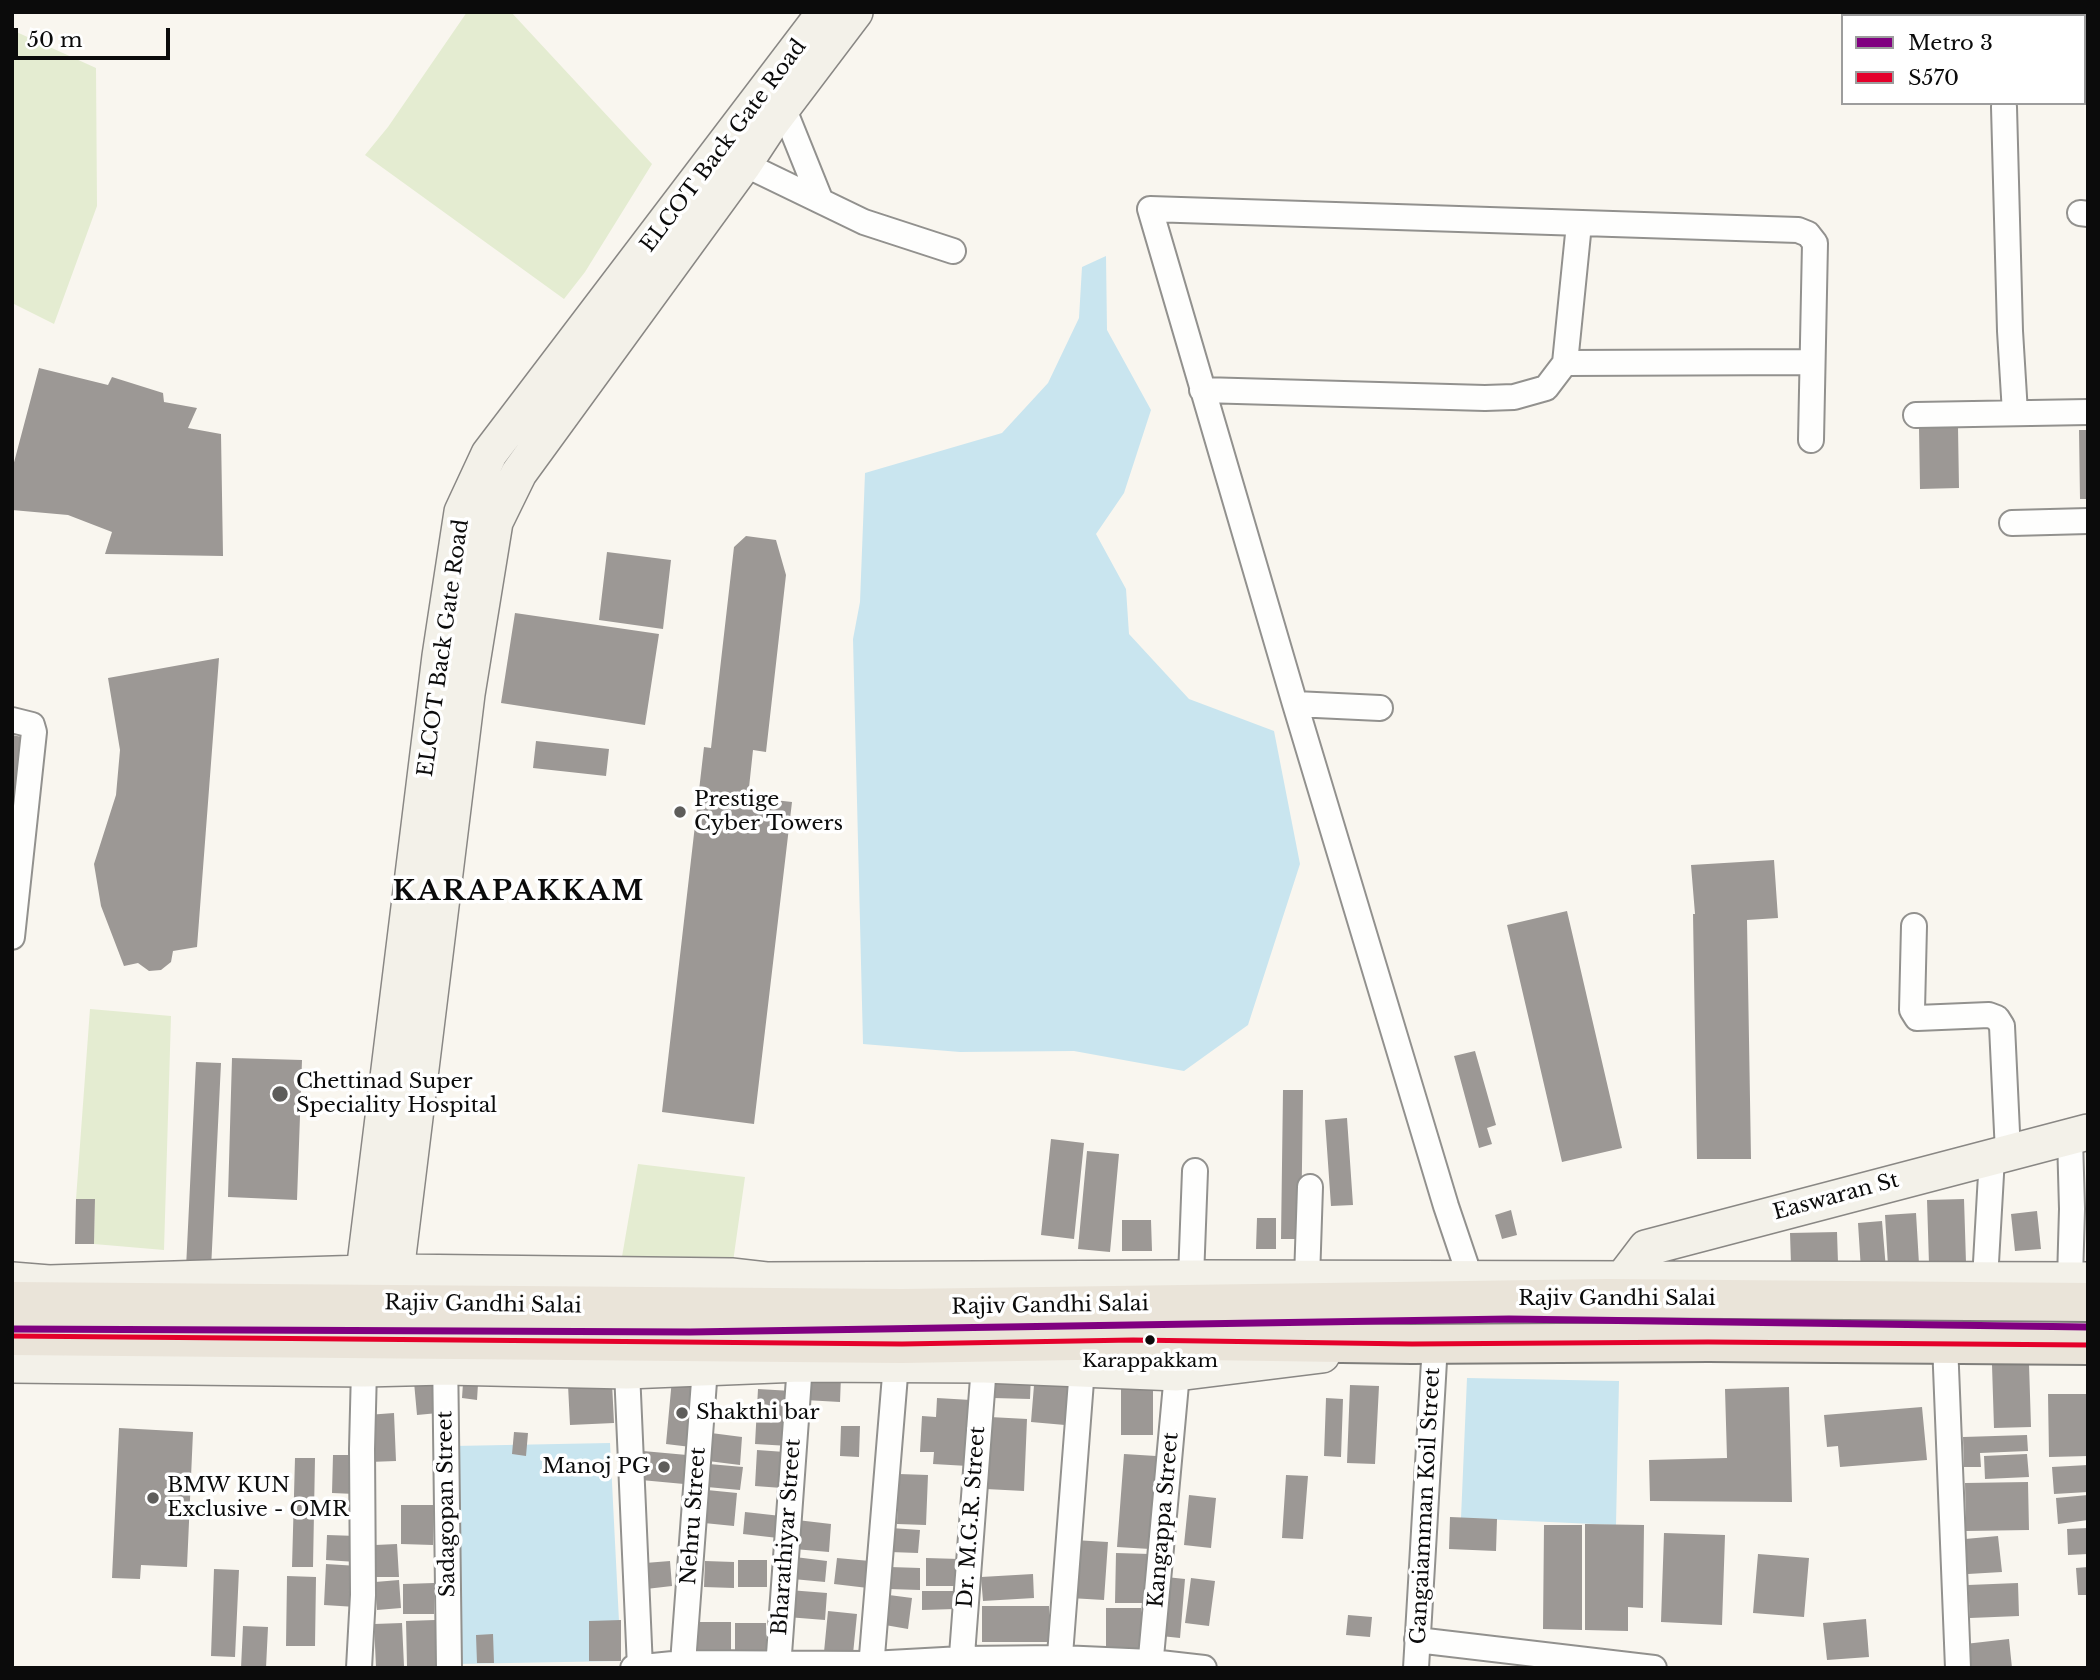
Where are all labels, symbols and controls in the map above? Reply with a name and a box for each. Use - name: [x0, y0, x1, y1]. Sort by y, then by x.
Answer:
- scale bar: [18, 14, 173, 58]
- legend: [1841, 14, 2086, 105]
- text: 50 m: [27, 27, 82, 53]
- text: Metro 3: [1908, 30, 1993, 56]
- street label: ELCOT Back Gate Road: [636, 35, 812, 257]
- text: S570: [1908, 65, 1959, 91]
- street label: ELCOT Back Gate Road: [413, 518, 475, 778]
- place label: Prestige Cyber Towers: [694, 787, 843, 837]
- marker: Prestige Cyber Towers: [672, 804, 688, 820]
- district label: KARAPAKKAM: [394, 875, 644, 909]
- place label: Chettinad Super Speciality Hospital: [296, 1069, 497, 1119]
- marker: Chettinad Super Speciality Hospital: [270, 1084, 290, 1104]
- street label: Easwaran St: [1770, 1168, 1902, 1226]
- street label: Rajiv Gandhi Salai: [1518, 1286, 1716, 1312]
- street label: Rajiv Gandhi Salai: [384, 1291, 582, 1319]
- street label: Rajiv Gandhi Salai: [951, 1292, 1149, 1320]
- marker: Karappakkam: [1143, 1333, 1157, 1347]
- place label: Karappakkam: [1082, 1351, 1218, 1373]
- street label: Gangaiamman Koil Street: [1406, 1367, 1446, 1645]
- place label: Shakthi bar: [696, 1400, 820, 1426]
- marker: Shakthi bar: [674, 1405, 690, 1421]
- street label: Sadagopan Street: [433, 1410, 461, 1598]
- street label: Dr. M.G.R. Street: [953, 1425, 991, 1609]
- street label: Kangappa Street: [1144, 1431, 1184, 1609]
- street label: Bharathiyar Street: [768, 1438, 806, 1636]
- street label: Nehru Street: [677, 1446, 711, 1586]
- place label: Manoj PG: [542, 1454, 650, 1480]
- marker: Manoj PG: [656, 1459, 672, 1475]
- place label: BMW KUN Exclusive - OMR: [167, 1473, 349, 1523]
- marker: BMW KUN Exclusive - OMR: [145, 1490, 161, 1506]

